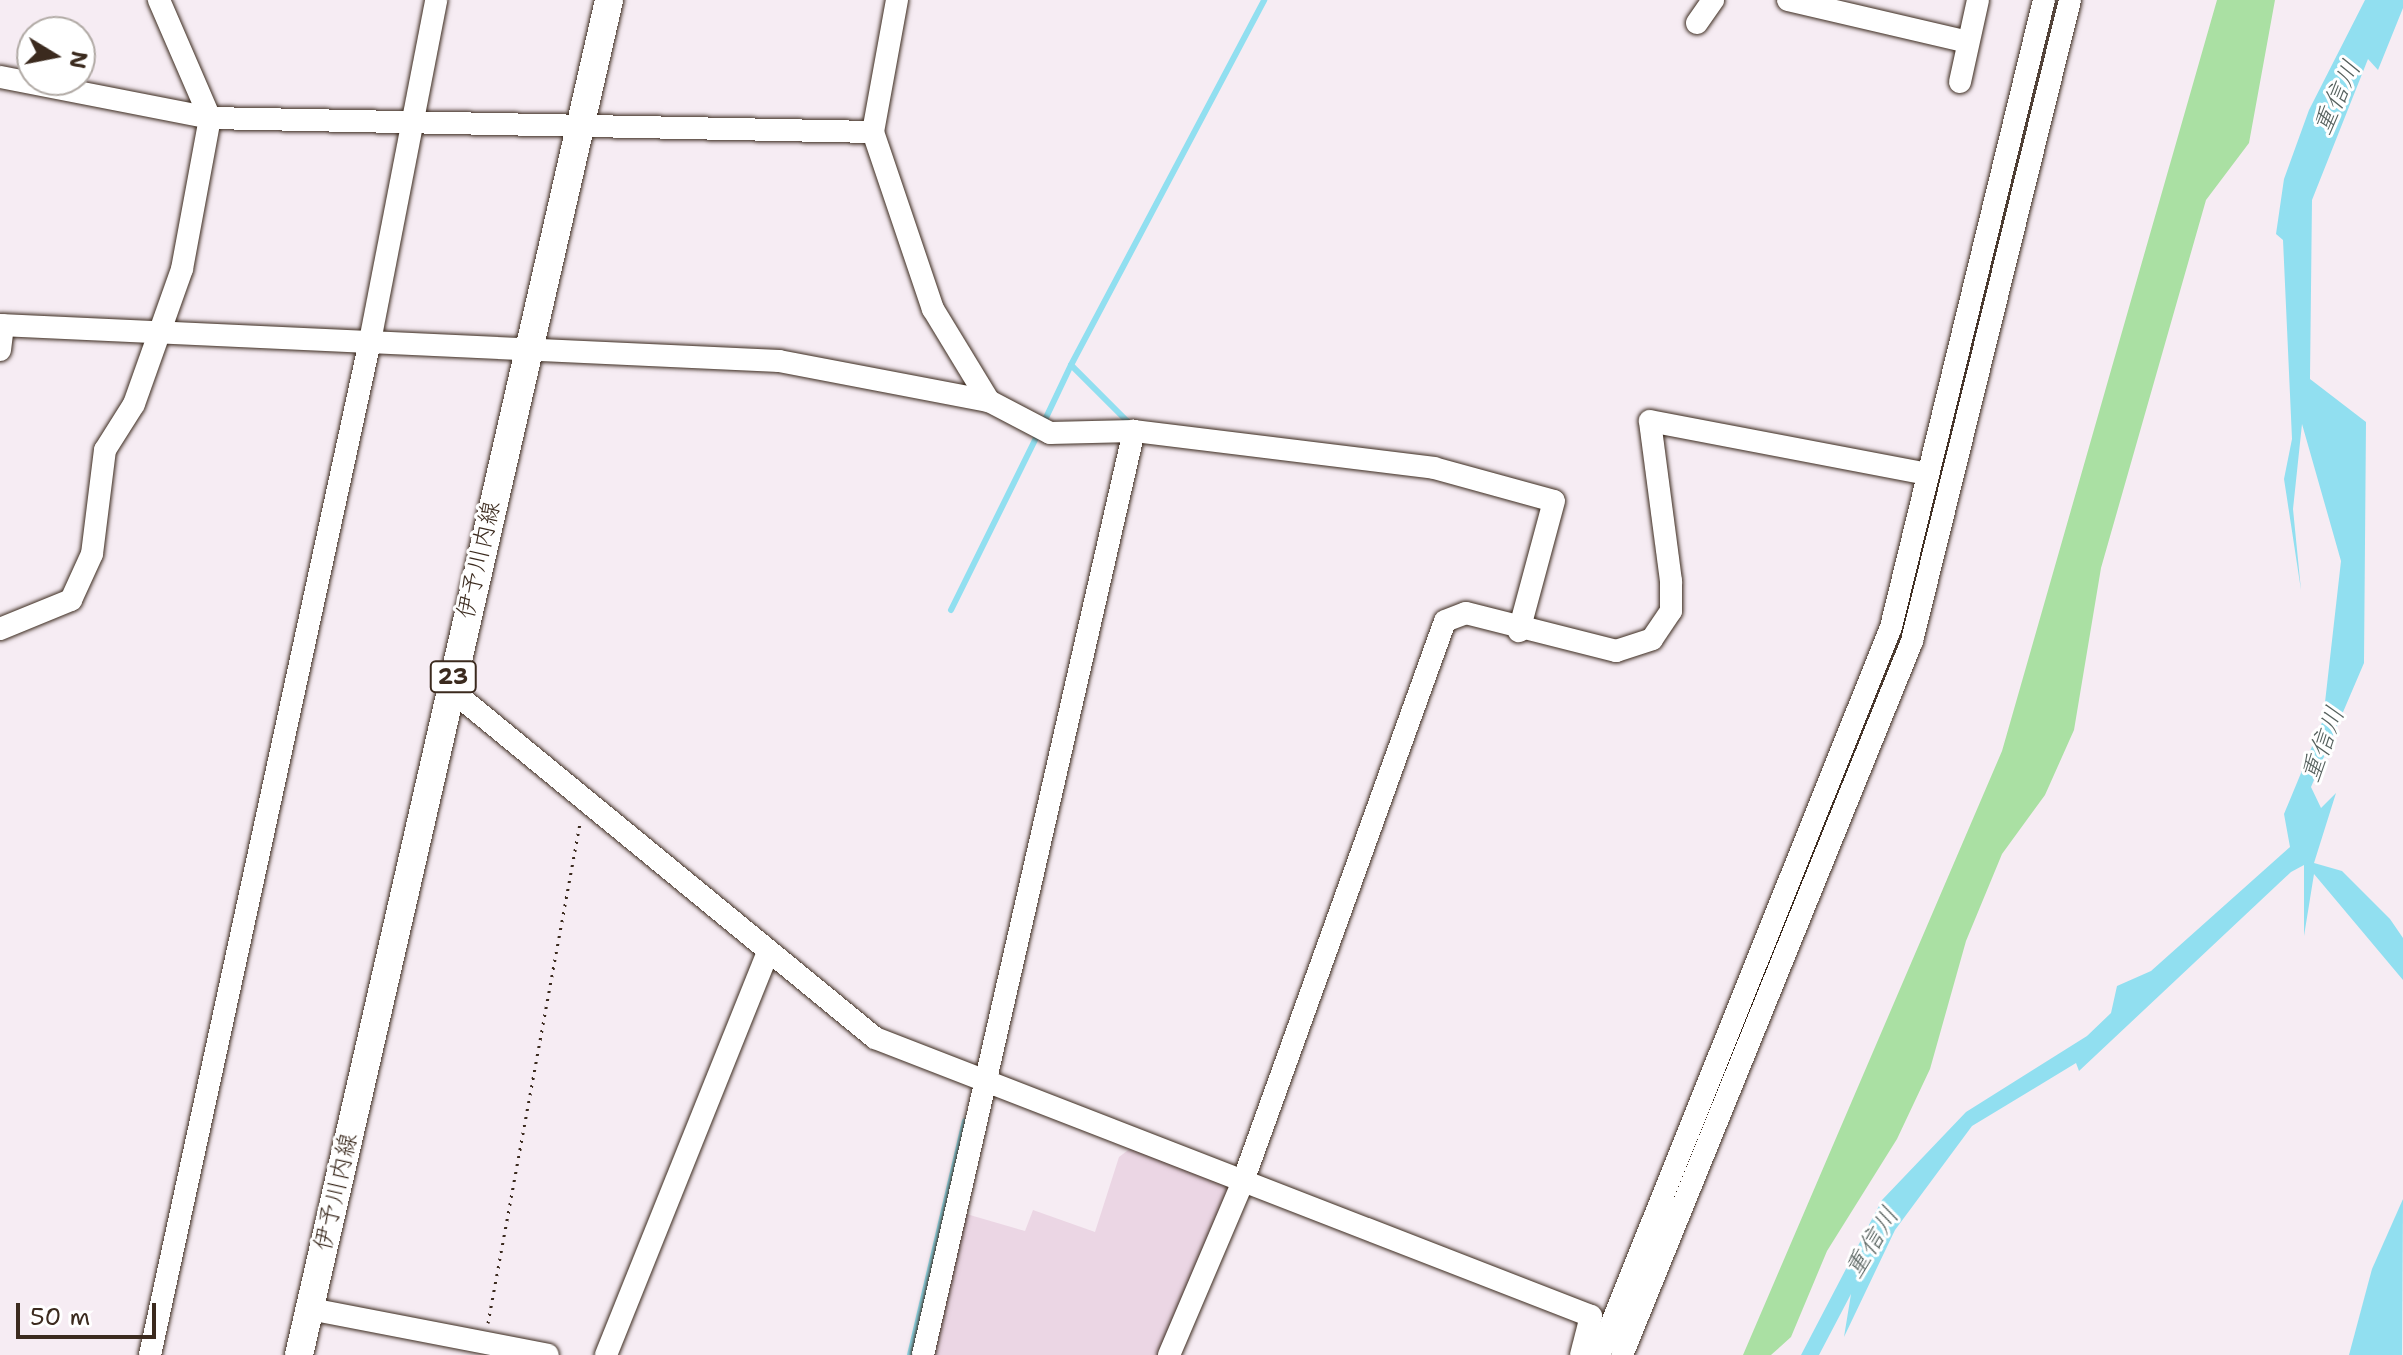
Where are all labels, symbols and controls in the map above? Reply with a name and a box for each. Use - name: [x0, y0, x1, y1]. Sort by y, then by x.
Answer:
- north arrow: [16, 16, 96, 96]
- text: N: [62, 49, 94, 71]
- water label: 重信川: [2305, 55, 2367, 139]
- street label: 伊予川内線: [451, 498, 507, 622]
- road number: 23: [429, 659, 477, 695]
- water label: 重信川: [2293, 702, 2351, 786]
- street label: 伊予川内線: [308, 1130, 364, 1254]
- water label: 重信川: [1837, 1201, 1905, 1283]
- scale bar: [20, 1287, 160, 1337]
- text: 50 m: [30, 1301, 90, 1333]

